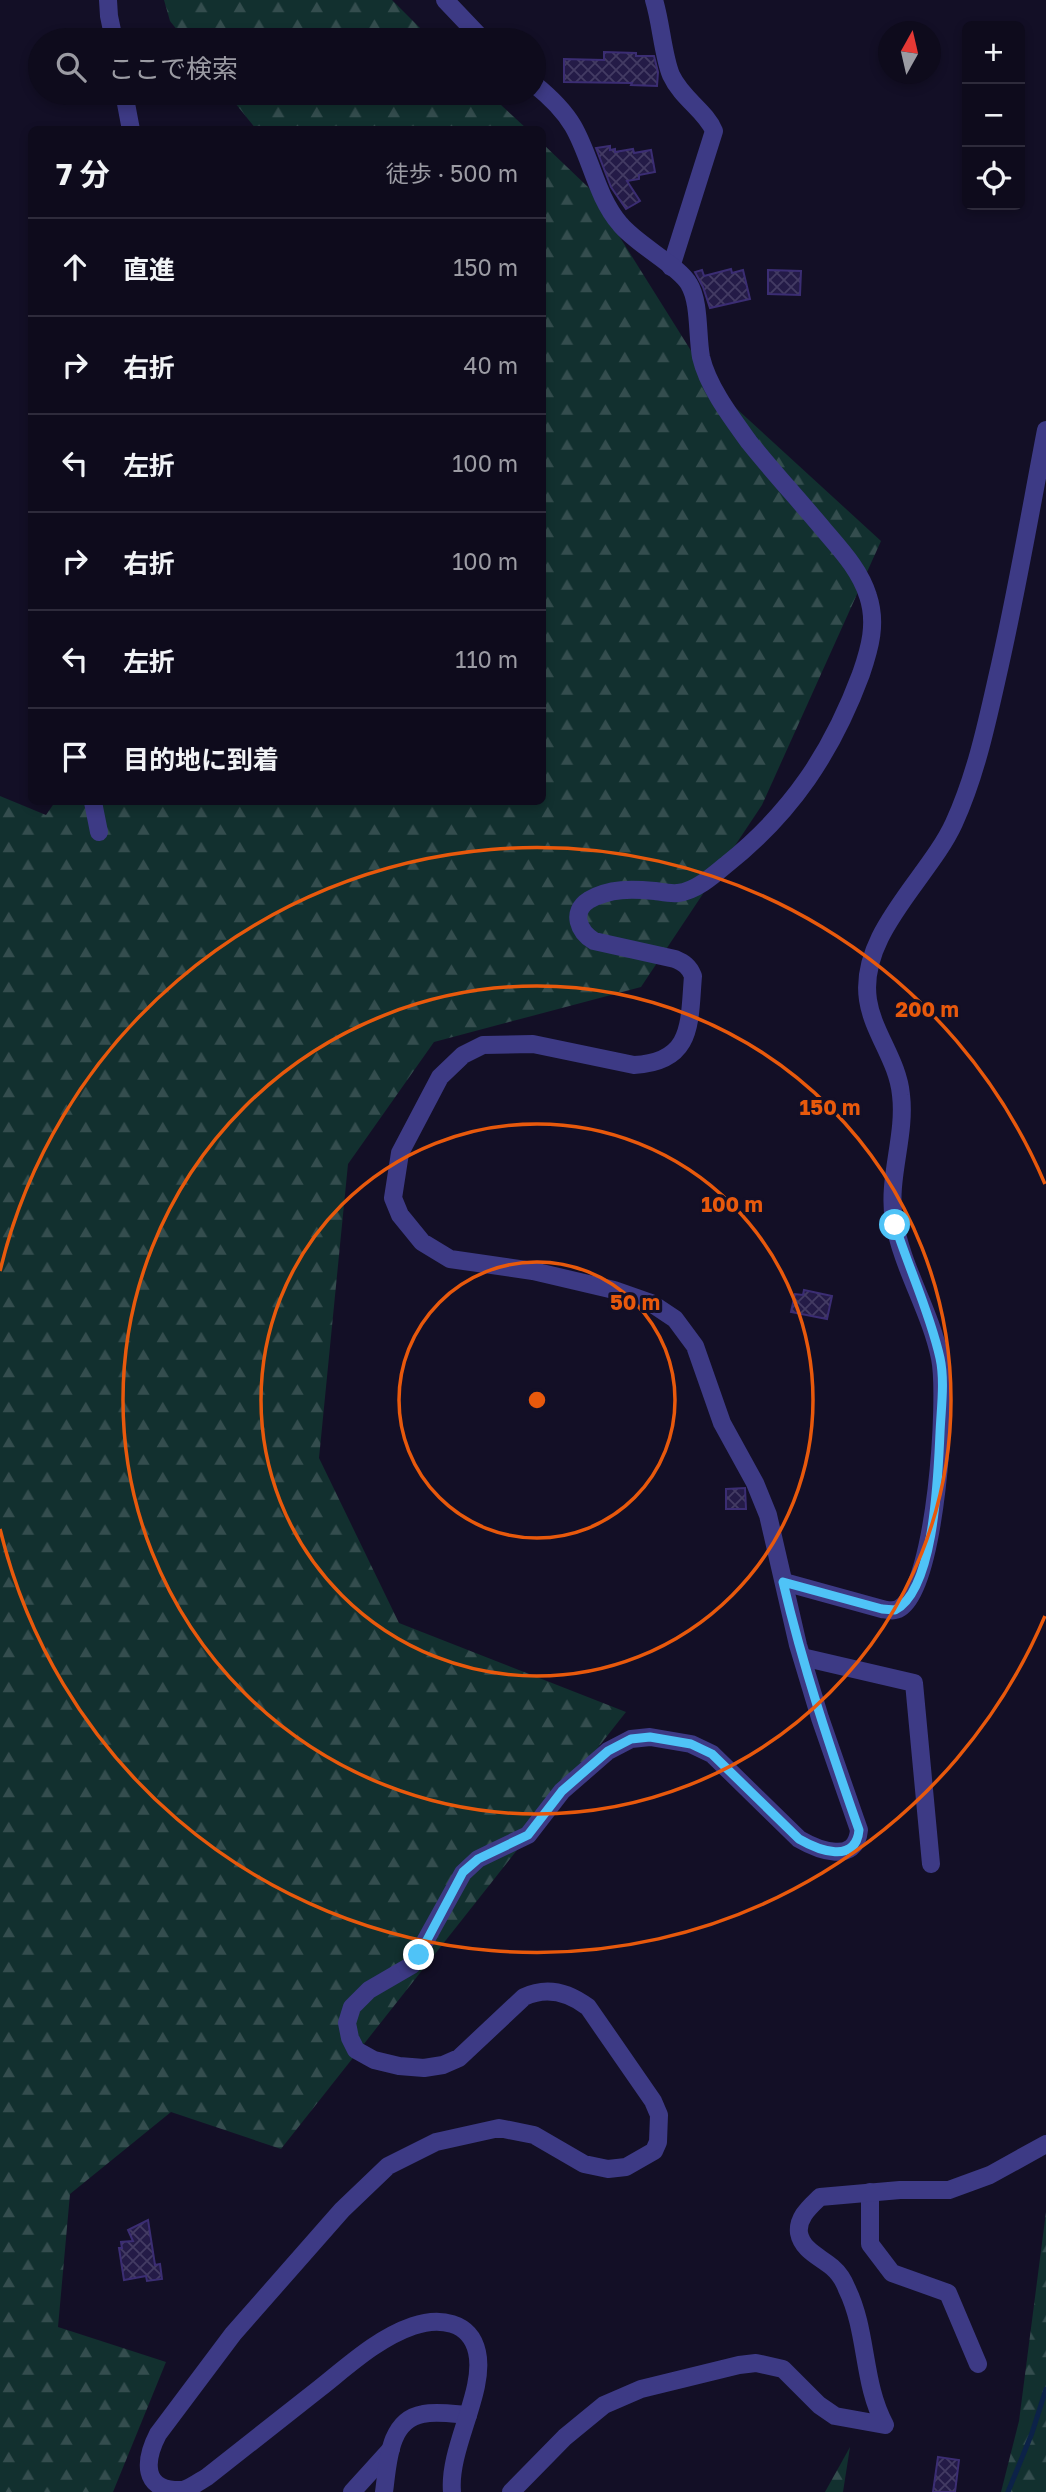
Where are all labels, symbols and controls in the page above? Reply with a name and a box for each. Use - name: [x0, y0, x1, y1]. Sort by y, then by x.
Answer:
- north arrow: [878, 21, 941, 84]
- map controls: [962, 21, 1025, 210]
- button: +: [962, 21, 1025, 84]
- search box: [28, 28, 546, 105]
- icon: search: [52, 48, 90, 86]
- text: ここで検索: [108, 53, 238, 84]
- button: −: [962, 84, 1025, 147]
- button: locate: [962, 147, 1025, 210]
- text: 7 分: [56, 156, 110, 192]
- text: 徒歩 · 500 m: [386, 159, 518, 187]
- icon: ahead: [56, 248, 94, 286]
- text: 150 m: [453, 253, 518, 281]
- text: 直進: [123, 254, 175, 285]
- icon: right: [56, 346, 94, 384]
- text: 40 m: [464, 351, 518, 379]
- text: 右折: [123, 352, 175, 383]
- icon: left: [56, 444, 94, 482]
- text: 100 m: [452, 449, 518, 477]
- text: 左折: [123, 450, 175, 481]
- icon: right: [56, 542, 94, 580]
- text: 100 m: [452, 547, 518, 575]
- text: 右折: [123, 548, 175, 579]
- icon: left: [56, 640, 94, 678]
- text: 110 m: [455, 645, 518, 673]
- text: 左折: [123, 646, 175, 677]
- icon: arrive: [56, 738, 94, 776]
- text: 目的地に到着: [123, 744, 279, 775]
- text: 200 m: [895, 996, 959, 1022]
- text: 150 m: [800, 1094, 860, 1120]
- text: 100 m: [701, 1191, 763, 1217]
- route start: [879, 1209, 910, 1240]
- text: 50 m: [610, 1289, 660, 1315]
- centre of rings: [525, 1388, 549, 1412]
- route end: [403, 1939, 434, 1970]

